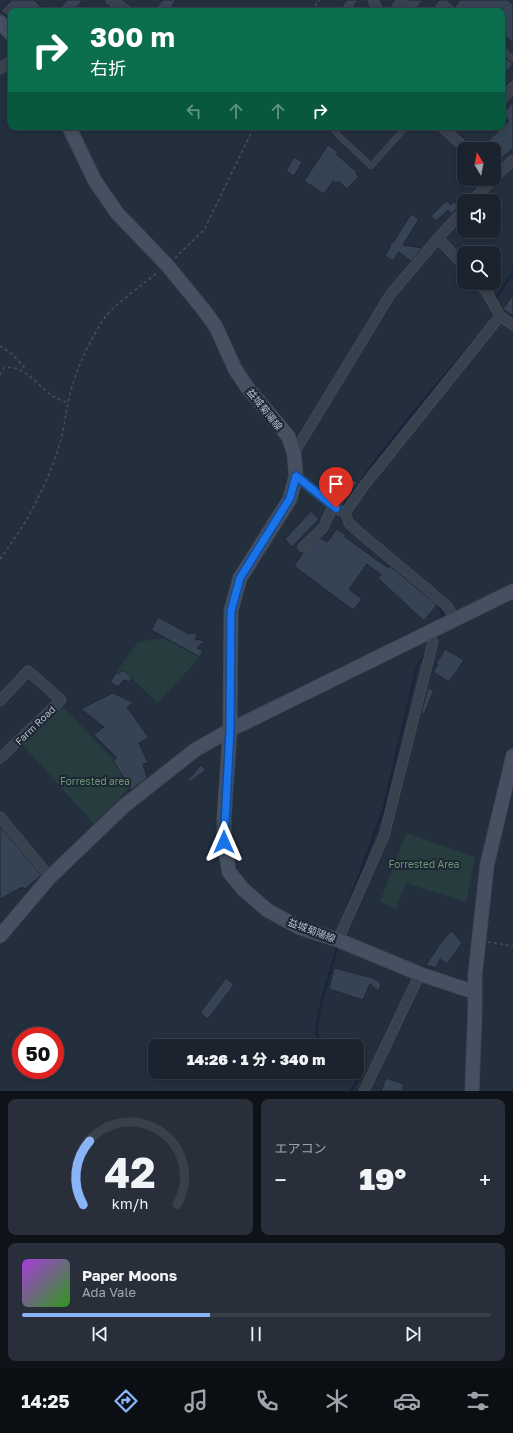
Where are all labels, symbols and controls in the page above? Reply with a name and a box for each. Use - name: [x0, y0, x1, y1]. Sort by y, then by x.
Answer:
- text: 300 m: [90, 20, 175, 53]
- icon: right: [24, 24, 76, 76]
- text: 右折: [90, 57, 126, 79]
- icon: left: [183, 100, 205, 122]
- icon: ahead: [225, 100, 247, 122]
- icon: ahead: [267, 100, 289, 122]
- icon: right: [309, 100, 331, 122]
- north arrow: [457, 142, 501, 186]
- map controls: [457, 142, 501, 290]
- button: sound: [457, 194, 501, 238]
- button: search: [457, 246, 501, 290]
- street label: 益城菊陽線: [245, 386, 285, 432]
- pin: [319, 467, 353, 508]
- icon: arrive: [325, 473, 347, 495]
- street label: Farm Road: [12, 703, 58, 747]
- park label: Forrested area: [60, 775, 130, 787]
- position arrow: [203, 821, 245, 863]
- park label: Forrested Area: [388, 858, 460, 870]
- street label: 益城菊陽線: [287, 915, 337, 945]
- speed limit sign: 50: [12, 1027, 64, 1079]
- text: 14:26 · 1 分 · 340 m: [187, 1050, 325, 1068]
- text: エアコン: [275, 1140, 327, 1156]
- text: 42: [105, 1147, 156, 1197]
- text: 19°: [359, 1161, 406, 1197]
- text: −: [275, 1166, 287, 1193]
- text: +: [479, 1166, 491, 1193]
- text: km/h: [112, 1195, 148, 1212]
- text: Paper Moons: [82, 1266, 177, 1284]
- text: Ada Vale: [82, 1284, 136, 1300]
- icon: previous: [89, 1323, 111, 1345]
- icon: pause: [245, 1323, 267, 1345]
- icon: next: [402, 1323, 424, 1345]
- icon: directions: [112, 1387, 140, 1415]
- icon: music: [182, 1387, 210, 1415]
- icon: phone: [253, 1387, 281, 1415]
- icon: climate: [323, 1387, 351, 1415]
- icon: car: [393, 1387, 421, 1415]
- icon: filters: [464, 1387, 492, 1415]
- text: 14:25: [21, 1390, 69, 1412]

